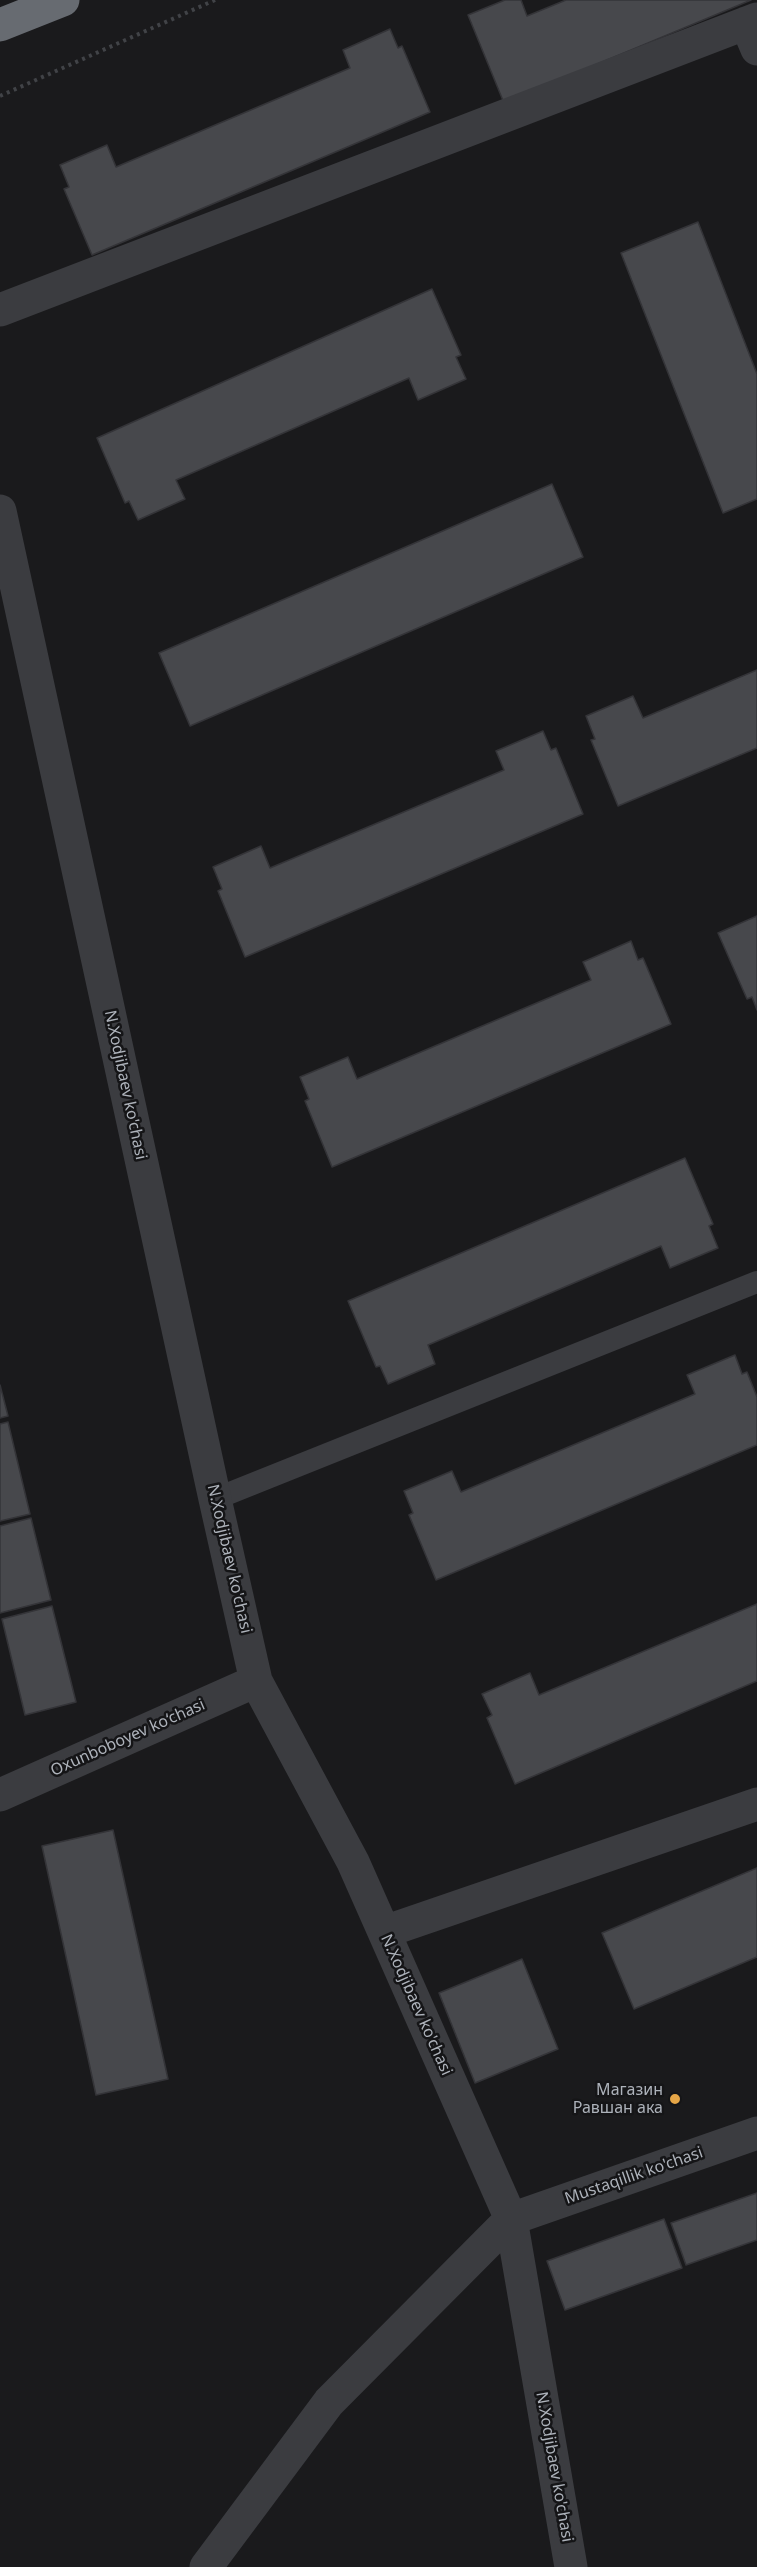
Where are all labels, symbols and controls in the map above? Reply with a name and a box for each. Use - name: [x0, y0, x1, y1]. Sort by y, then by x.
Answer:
- street label: N.Xodjibaev ko'chasi: [100, 1008, 150, 1162]
- street label: N.Xodjibaev ko'chasi: [202, 1483, 256, 1635]
- street label: Oxunboboyev ko‘chasi: [48, 1695, 208, 1781]
- street label: N.Xodjibaev ko'chasi: [376, 1931, 456, 2079]
- place label: Магазин Равшан ака: [573, 2080, 663, 2118]
- marker: Магазин Равшан ака: [668, 2092, 682, 2106]
- street label: Mustaqillik ko'chasi: [562, 2143, 706, 2209]
- street label: N.Xodjibaev ko'chasi: [531, 2390, 577, 2544]

